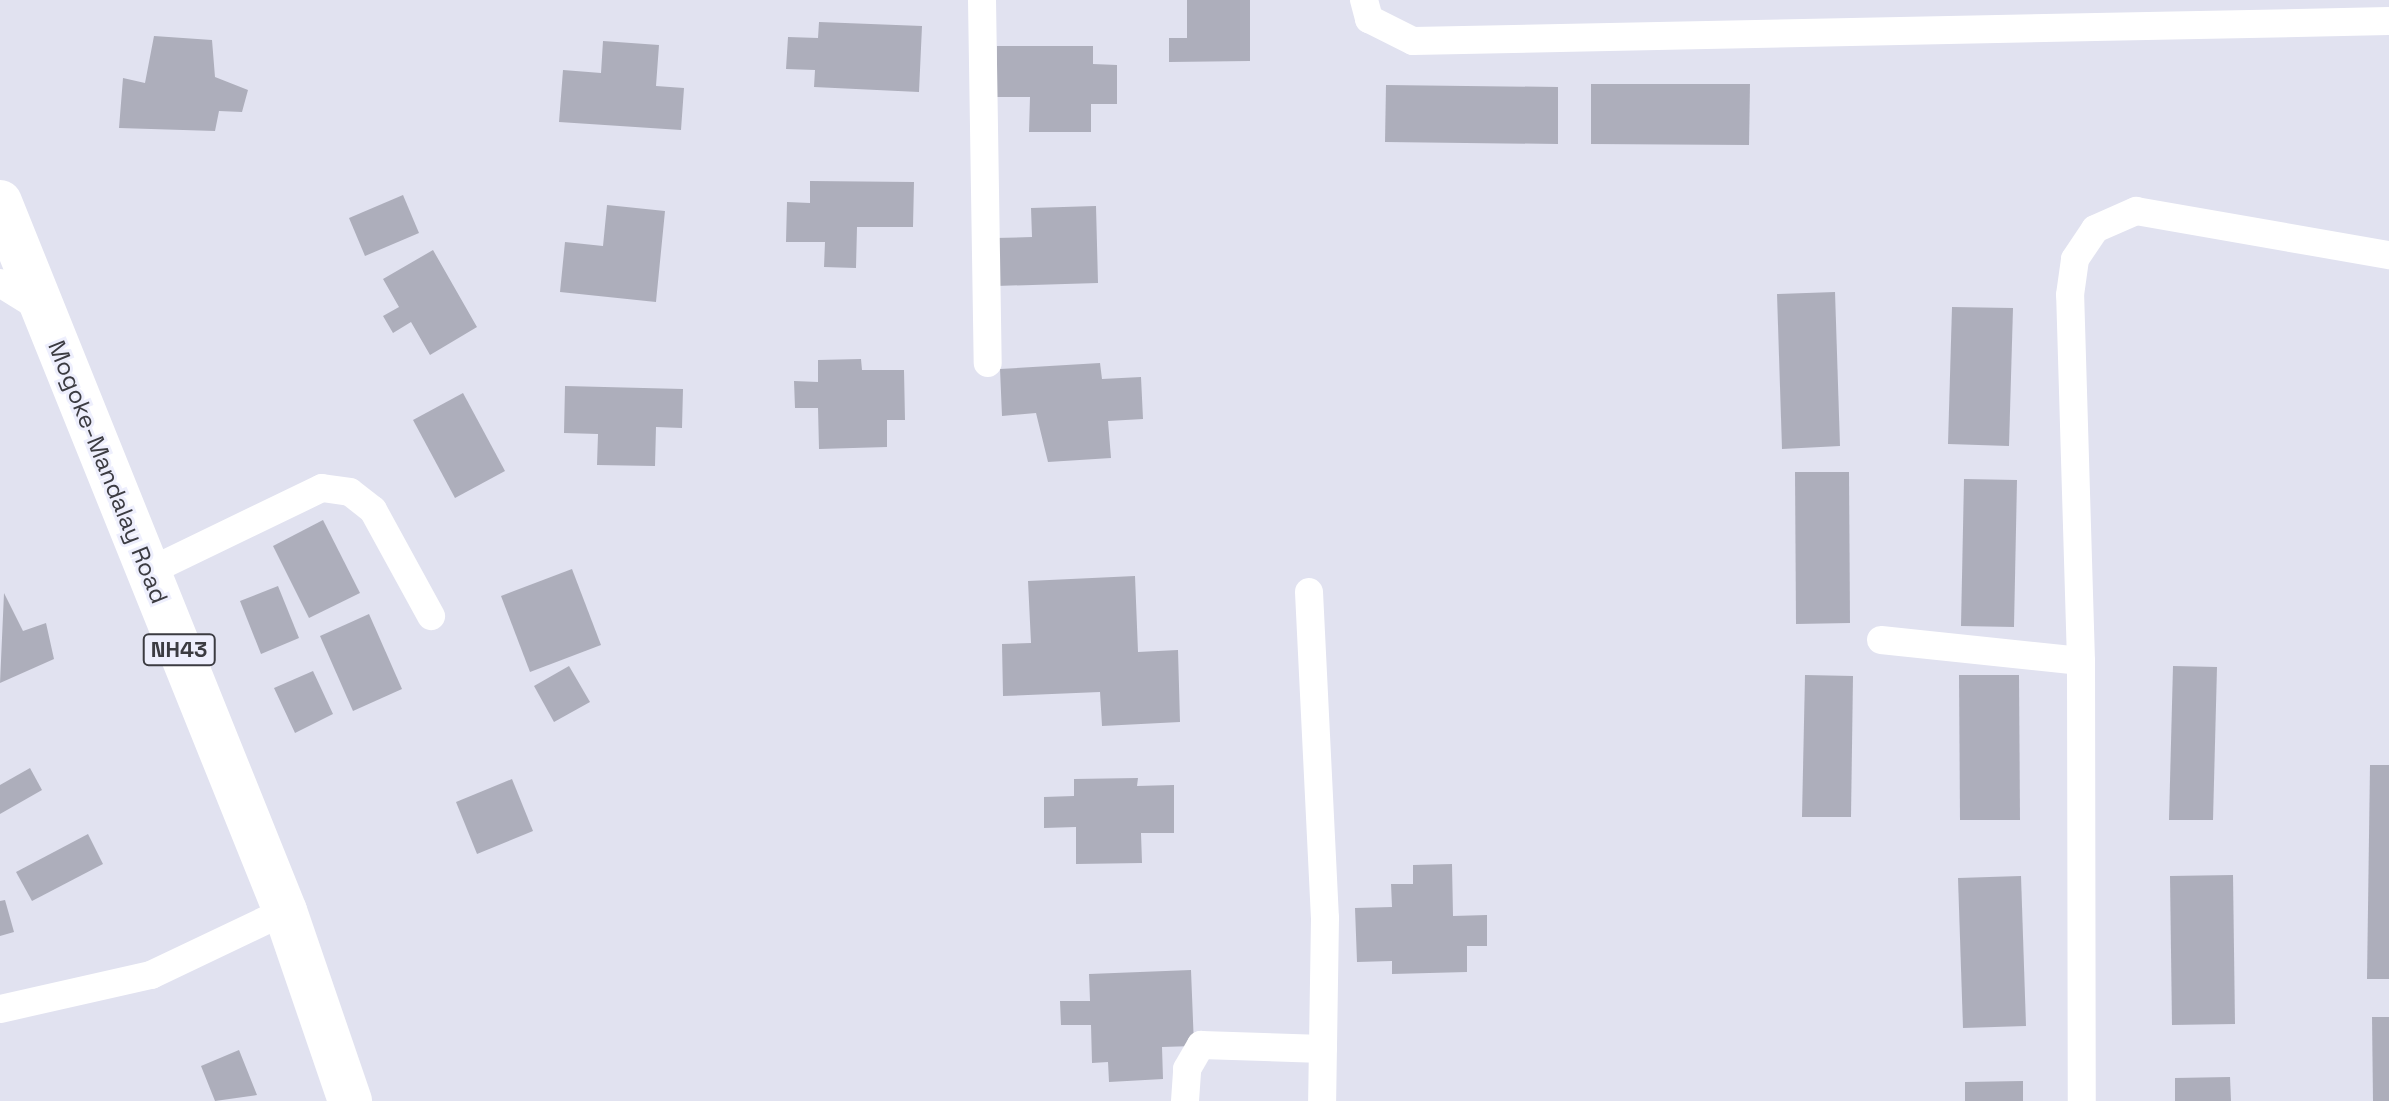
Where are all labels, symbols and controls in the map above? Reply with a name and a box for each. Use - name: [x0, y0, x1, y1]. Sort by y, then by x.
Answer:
- street label: Mogoke-Mandalay Road: [42, 336, 174, 608]
- road number: NH43: [141, 632, 217, 668]

